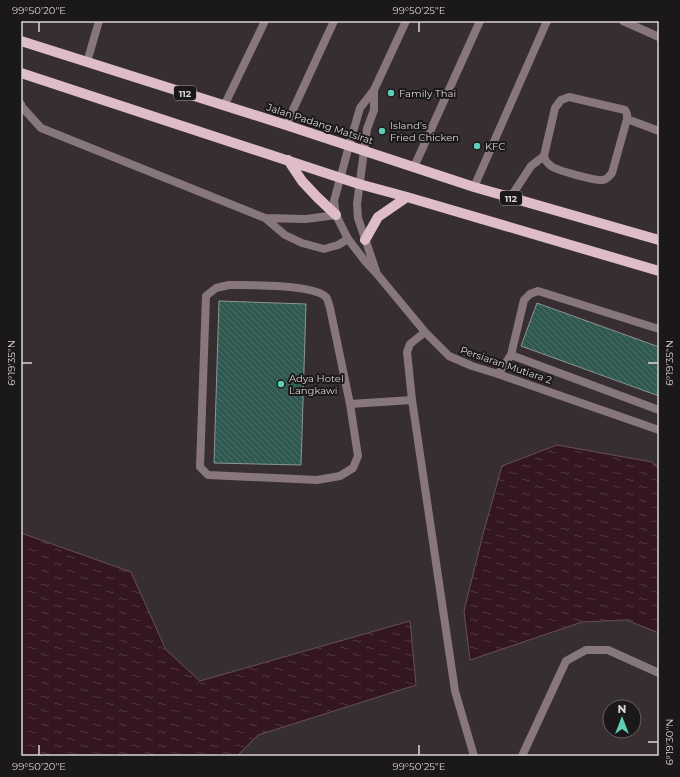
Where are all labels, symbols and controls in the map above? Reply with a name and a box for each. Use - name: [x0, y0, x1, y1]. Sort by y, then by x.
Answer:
- text: 99°50'20"E: [12, 4, 66, 17]
- text: 99°50'25"E: [393, 4, 446, 17]
- road number: 112: [174, 86, 196, 100]
- place label: Family Thai: [399, 87, 456, 100]
- marker: Family Thai: [386, 88, 396, 98]
- street label: Jalan Padang Matsirat: [264, 100, 375, 147]
- place label: Island's Fried Chicken: [390, 119, 459, 144]
- marker: Island's Fried Chicken: [377, 126, 387, 136]
- place label: KFC: [485, 140, 505, 153]
- marker: KFC: [472, 141, 482, 151]
- road number: 112: [500, 191, 522, 205]
- text: 6°19'35"N: [5, 340, 18, 386]
- text: 6°19'35"N: [663, 340, 676, 386]
- street label: Persiaran Mutiara 2: [458, 343, 554, 387]
- place label: Adya Hotel Langkawi: [289, 372, 344, 397]
- marker: Adya Hotel Langkawi: [276, 379, 286, 389]
- north arrow: [602, 699, 642, 739]
- text: N: [618, 702, 626, 716]
- text: 6°19'30"N: [663, 719, 676, 765]
- text: 99°50'20"E: [12, 760, 66, 773]
- text: 99°50'25"E: [393, 760, 446, 773]

